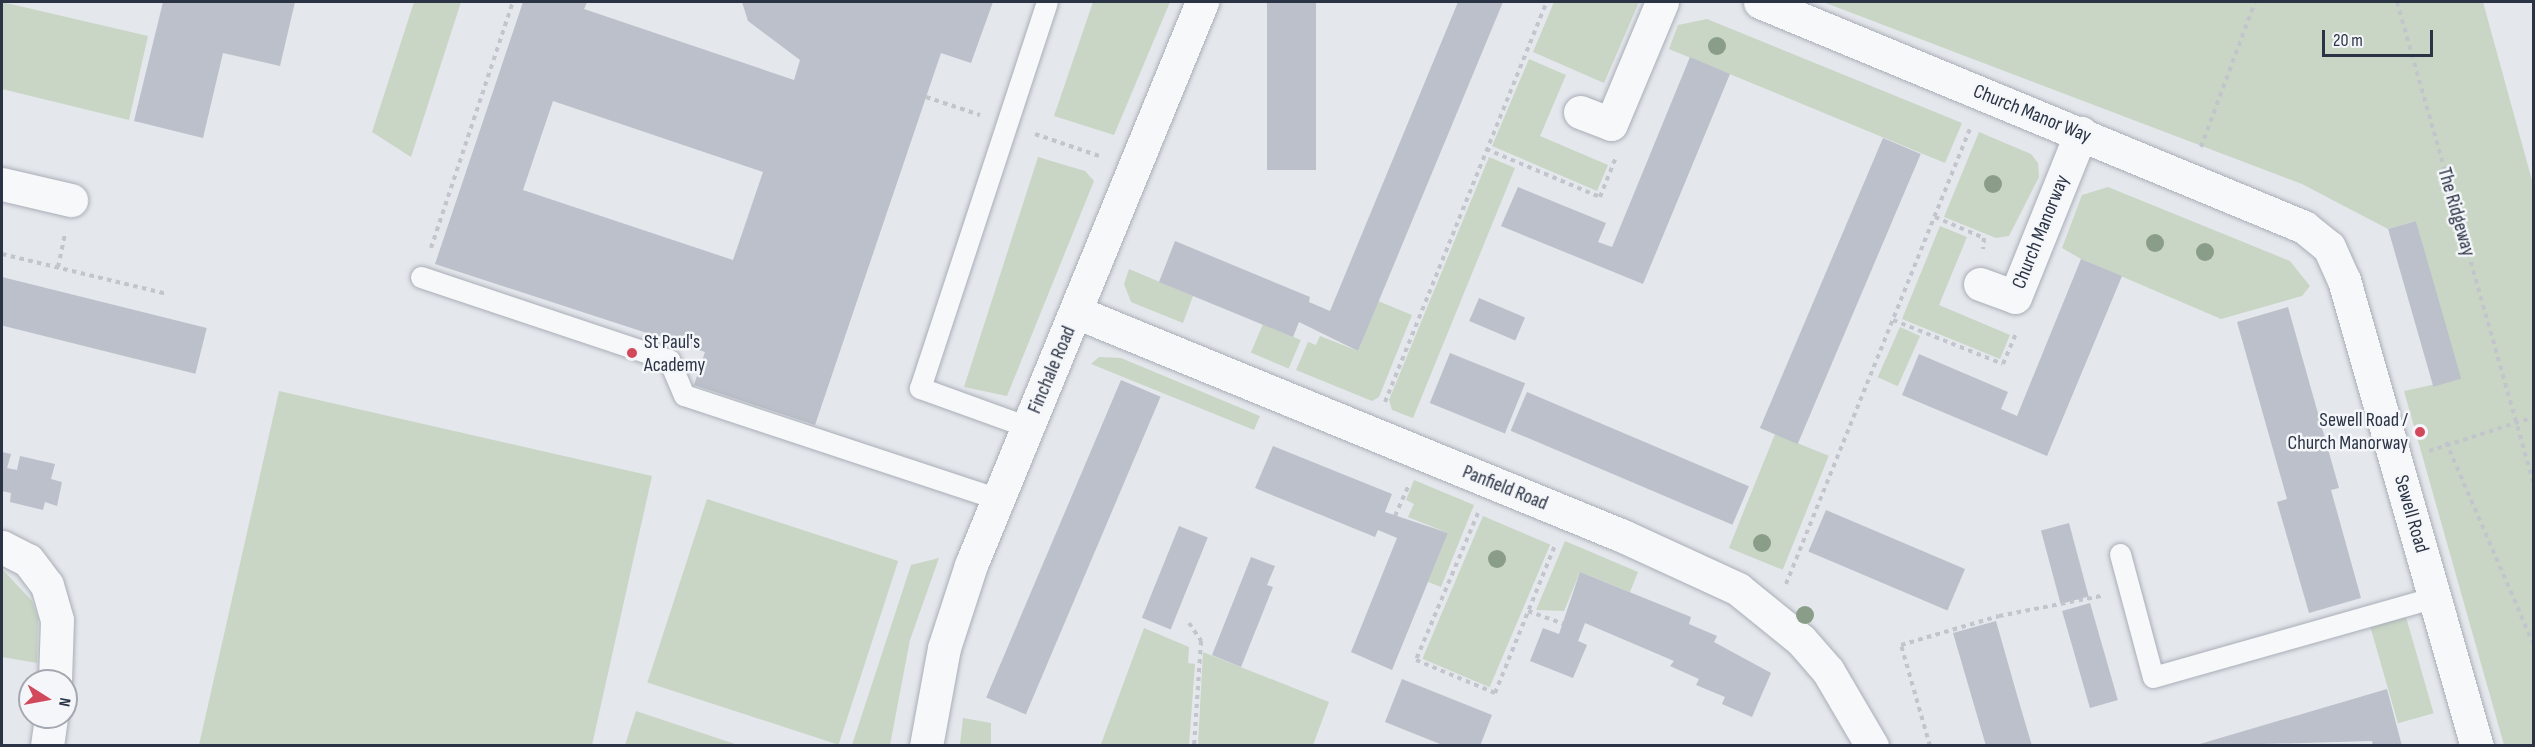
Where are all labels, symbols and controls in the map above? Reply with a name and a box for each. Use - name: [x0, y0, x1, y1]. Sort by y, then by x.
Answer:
- scale bar: [2325, 18, 2436, 56]
- text: 20 m: [2333, 30, 2363, 51]
- street label: Church Manor Way: [1970, 79, 2094, 149]
- street label: The Ridgeway: [2432, 165, 2480, 259]
- street label: Church Manorway: [2007, 172, 2075, 292]
- street label: Finchale Road: [1023, 323, 1081, 417]
- place label: St Paul's Academy: [644, 330, 705, 377]
- marker: St Paul's Academy: [625, 346, 639, 360]
- place label: Sewell Road / Church Manorway: [2288, 408, 2408, 455]
- marker: Sewell Road / Church Manorway: [2413, 425, 2427, 439]
- street label: Panfield Road: [1459, 460, 1551, 516]
- street label: Sewell Road: [2388, 472, 2434, 556]
- north arrow: [18, 669, 78, 729]
- text: N: [54, 696, 74, 708]

